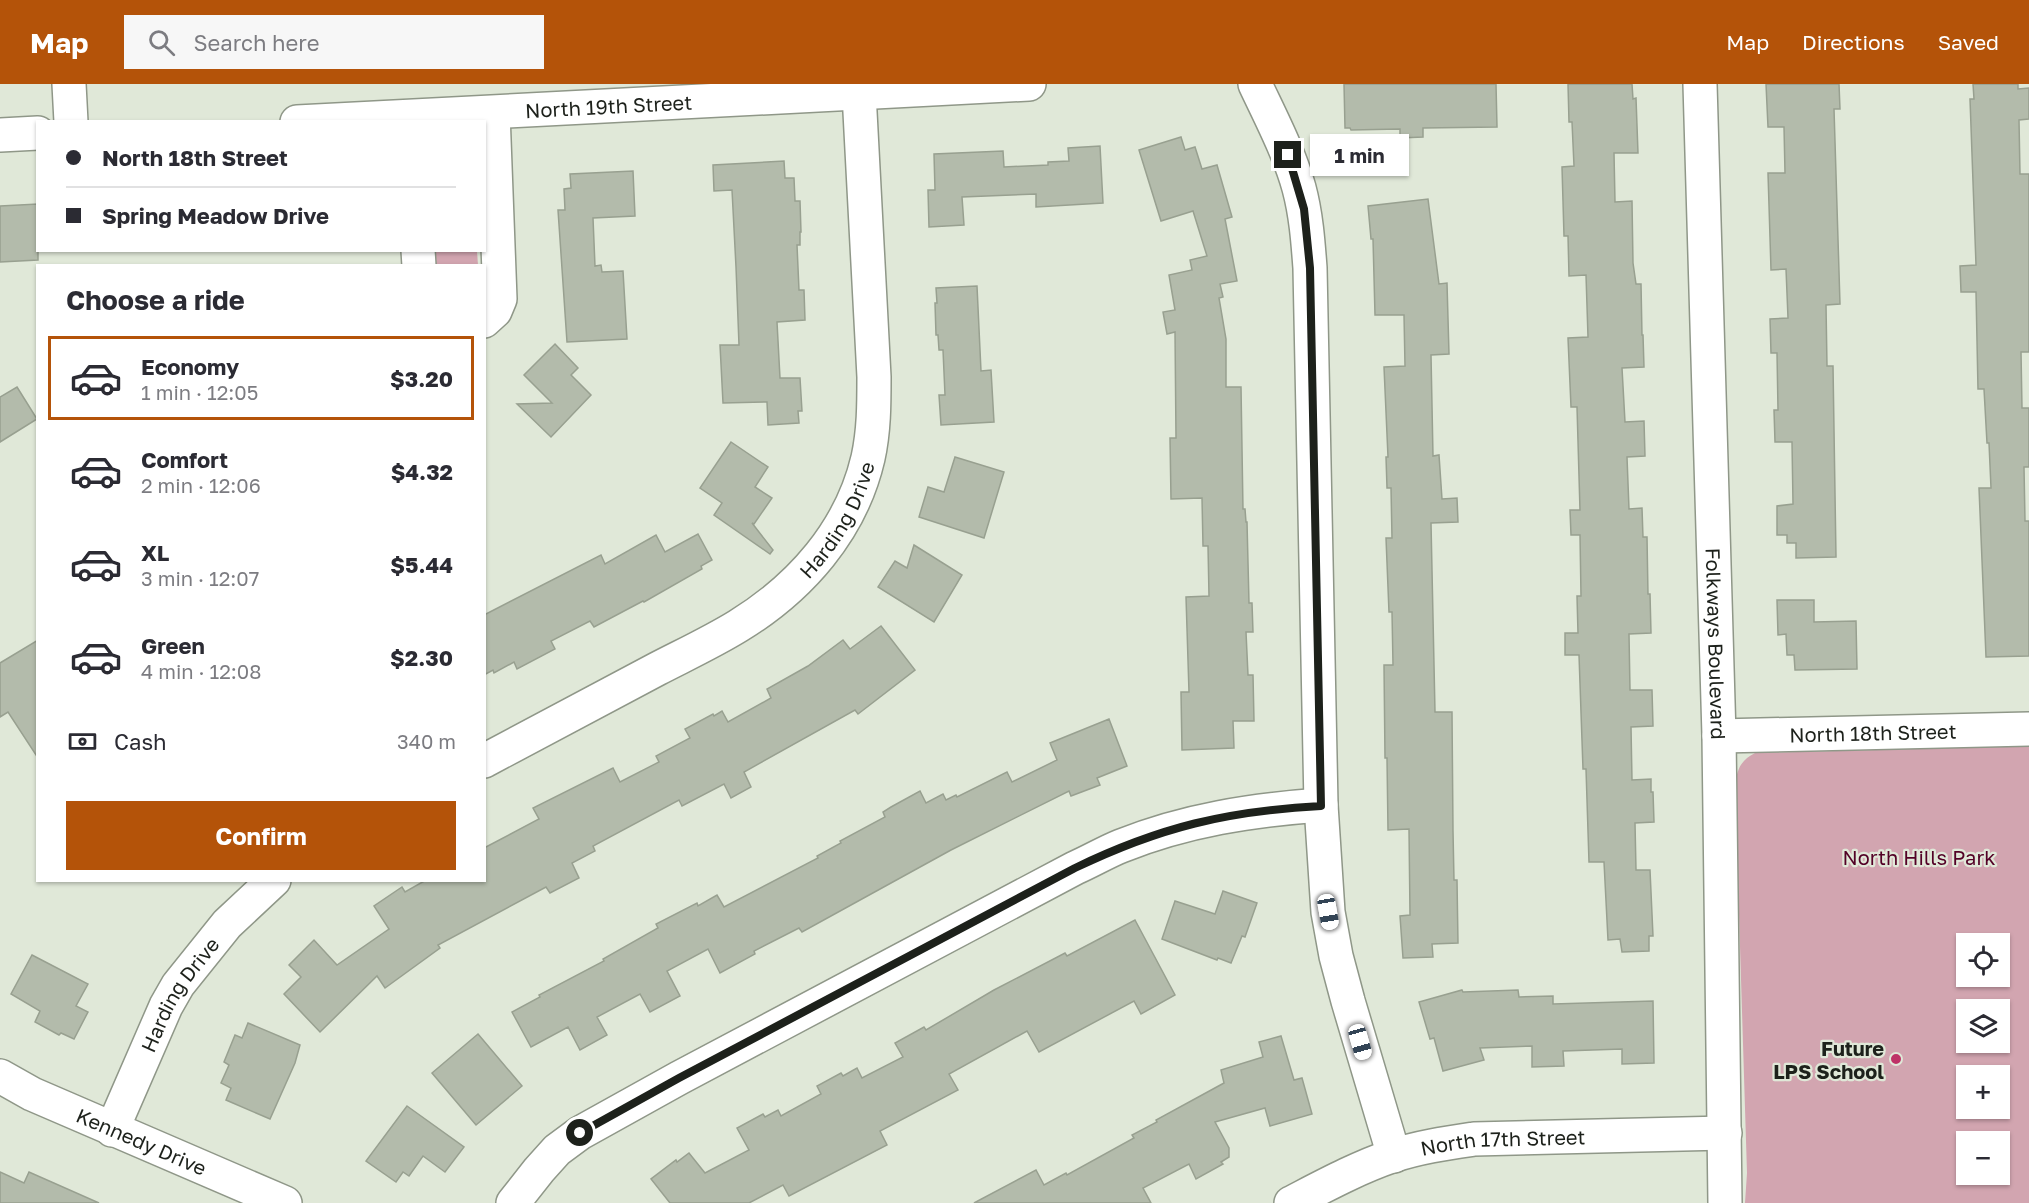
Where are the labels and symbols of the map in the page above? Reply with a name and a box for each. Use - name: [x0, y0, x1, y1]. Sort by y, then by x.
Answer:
- street label: North 19th Street: [525, 90, 693, 122]
- callout: 1 min: [1309, 134, 1408, 176]
- route end: [1274, 141, 1301, 168]
- street label: Harding Drive: [794, 459, 879, 583]
- street label: Folkways Boulevard: [1702, 548, 1731, 740]
- street label: North 18th Street: [1789, 719, 1957, 746]
- park label: North Hills Park: [1843, 845, 1995, 869]
- car: [1316, 893, 1340, 931]
- street label: Harding Drive: [136, 932, 224, 1056]
- car: [1346, 1022, 1374, 1062]
- place label: Future LPS School: [1773, 1036, 1884, 1083]
- marker: Future LPS School: [1889, 1052, 1903, 1066]
- street label: Kennedy Drive: [73, 1103, 210, 1180]
- route start: [566, 1119, 593, 1146]
- street label: North 17th Street: [1418, 1124, 1586, 1160]

